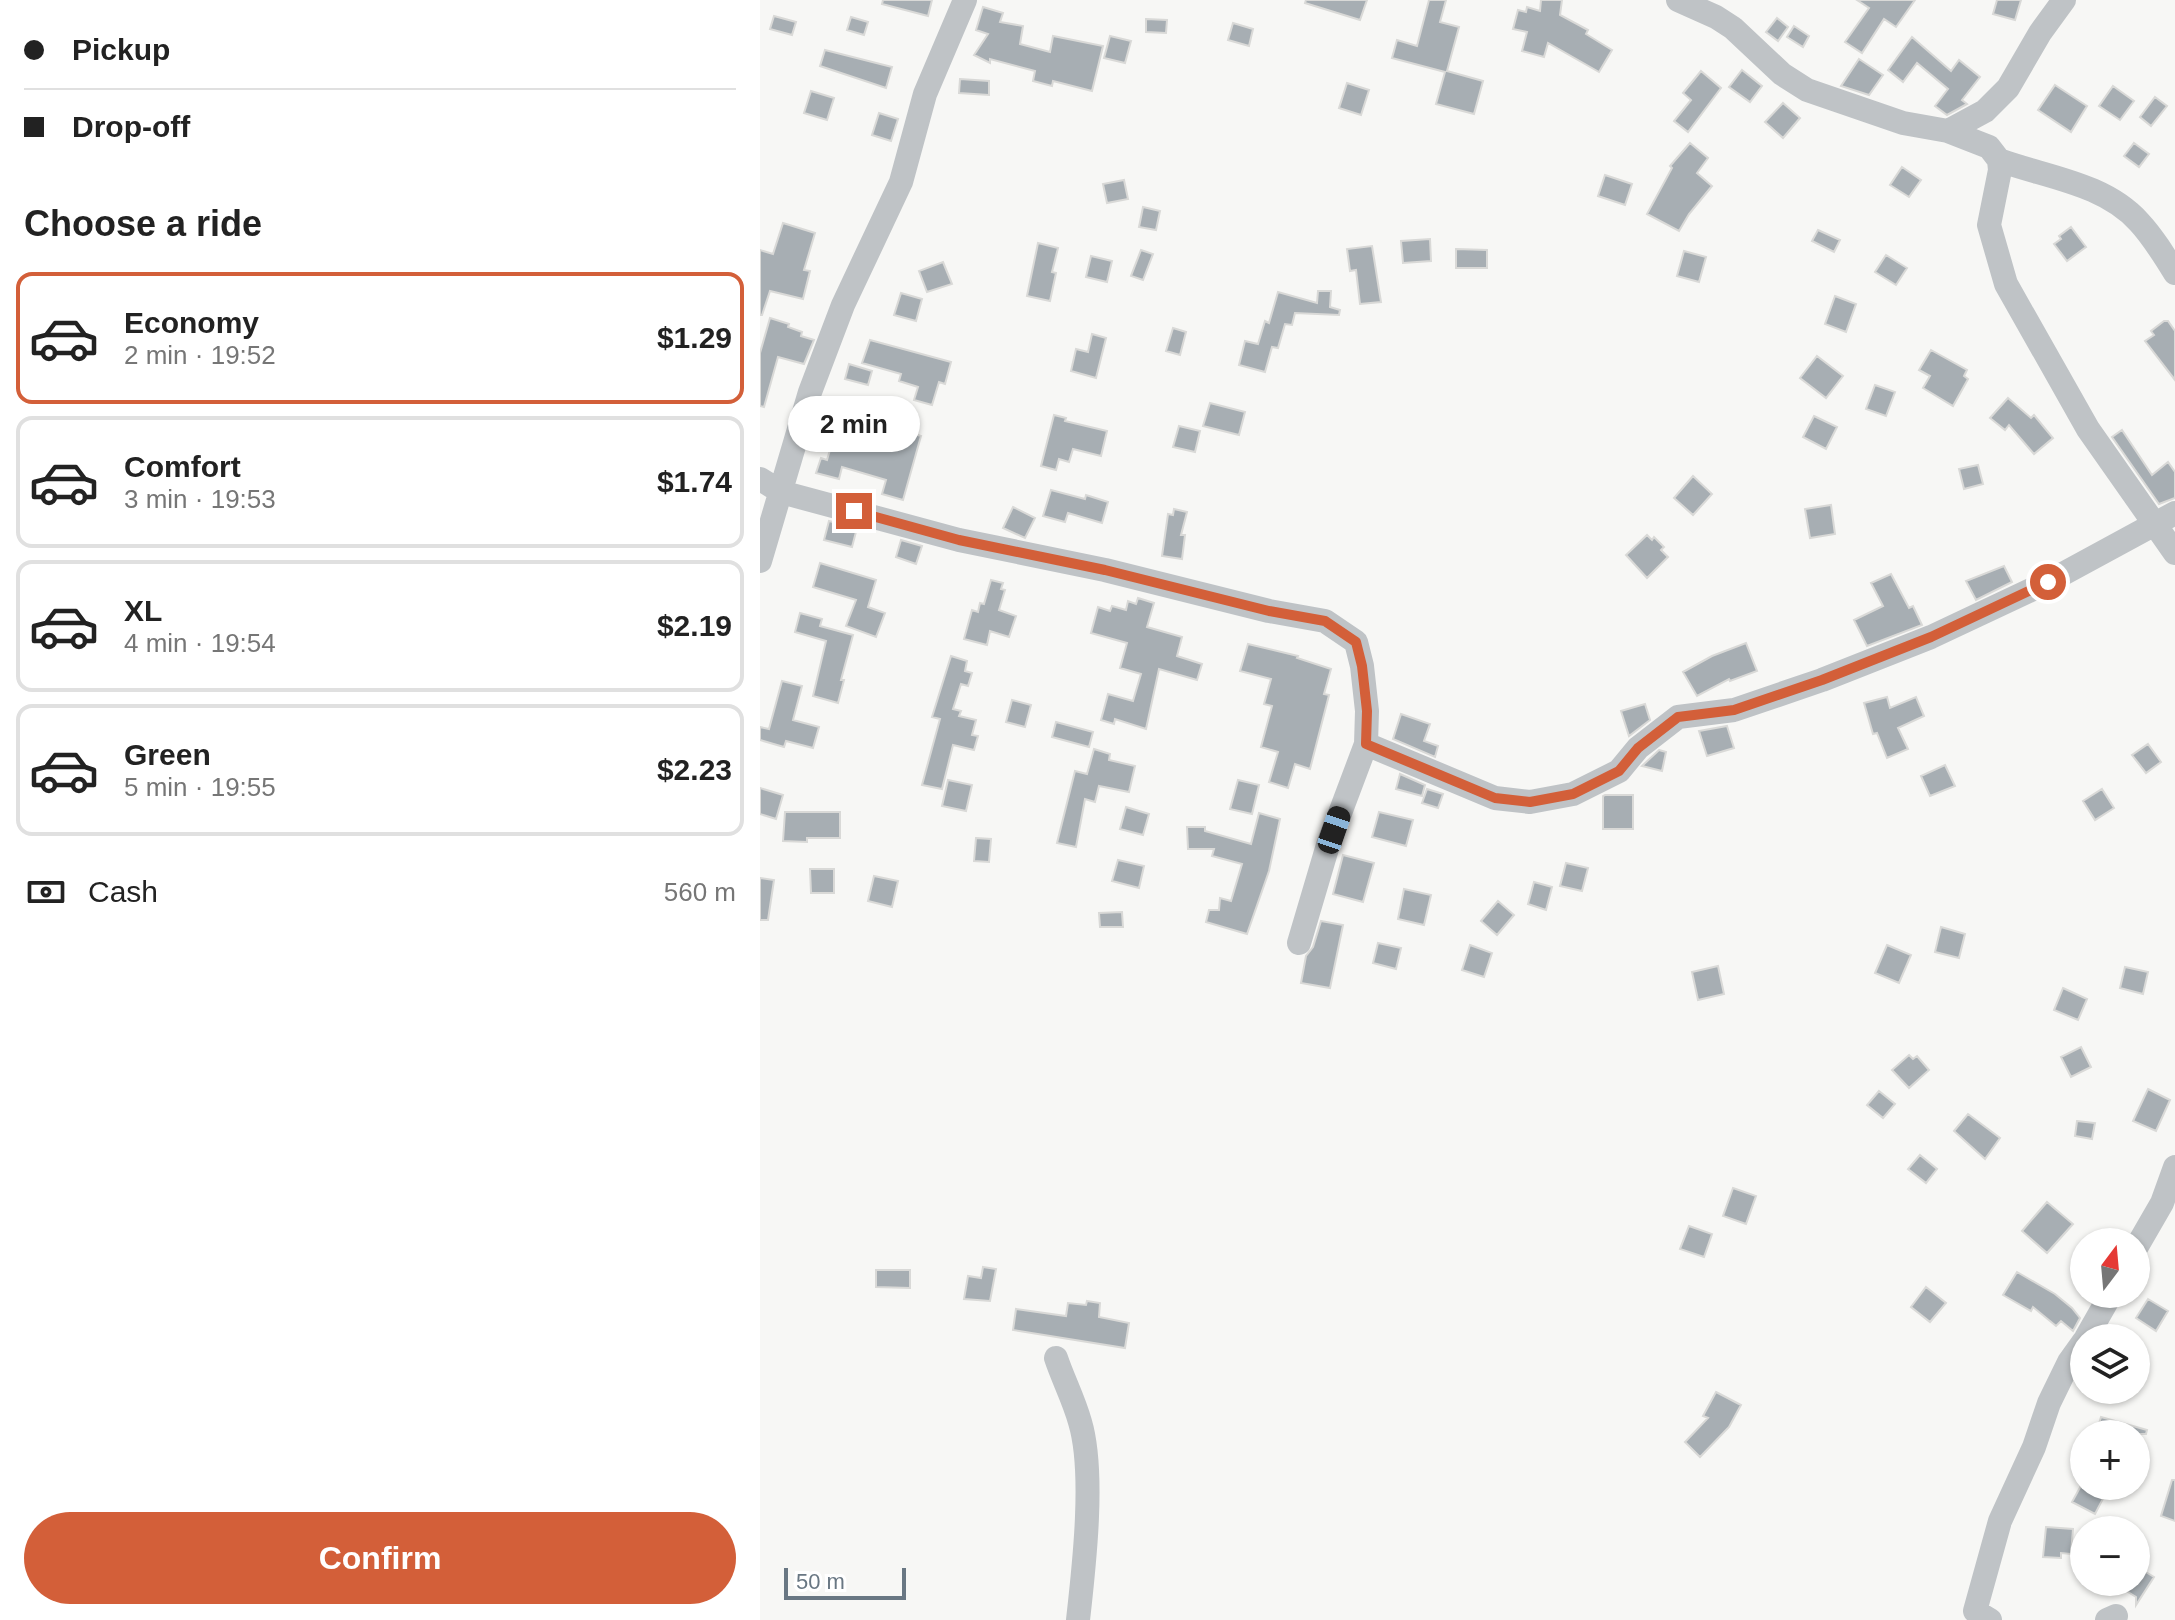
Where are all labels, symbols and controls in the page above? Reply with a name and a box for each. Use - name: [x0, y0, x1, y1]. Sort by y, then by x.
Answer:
- text: Pickup: [72, 33, 170, 66]
- text: Drop-off: [72, 110, 190, 143]
- text: Choose a ride: [24, 203, 262, 244]
- icon: car: [28, 302, 100, 374]
- text: Economy: [124, 306, 259, 339]
- text: $1.29: [657, 321, 732, 354]
- text: 2 min · 19:52: [124, 340, 276, 370]
- callout: 2 min: [788, 395, 920, 451]
- text: 2 min: [820, 409, 888, 439]
- icon: car: [28, 446, 100, 518]
- text: Comfort: [124, 450, 241, 483]
- text: $1.74: [657, 465, 732, 498]
- text: 3 min · 19:53: [124, 484, 276, 514]
- route end: [836, 493, 872, 529]
- route start: [2030, 564, 2066, 600]
- icon: car: [28, 590, 100, 662]
- text: XL: [124, 594, 162, 627]
- text: $2.19: [657, 609, 732, 642]
- text: 4 min · 19:54: [124, 628, 276, 658]
- icon: car: [28, 734, 100, 806]
- text: Green: [124, 738, 211, 771]
- text: $2.23: [657, 753, 732, 786]
- text: 5 min · 19:55: [124, 772, 276, 802]
- car: [1315, 803, 1353, 857]
- icon: cash: [24, 870, 68, 914]
- text: Cash: [88, 875, 158, 908]
- text: 560 m: [664, 877, 736, 907]
- north arrow: [2070, 1228, 2150, 1308]
- map controls: [2070, 1228, 2150, 1596]
- button: layers: [2070, 1324, 2150, 1404]
- button: +: [2070, 1420, 2150, 1500]
- button: Confirm: [24, 1512, 736, 1604]
- button: −: [2070, 1516, 2150, 1596]
- scale bar: [784, 1564, 906, 1600]
- text: 50 m: [796, 1569, 845, 1594]

